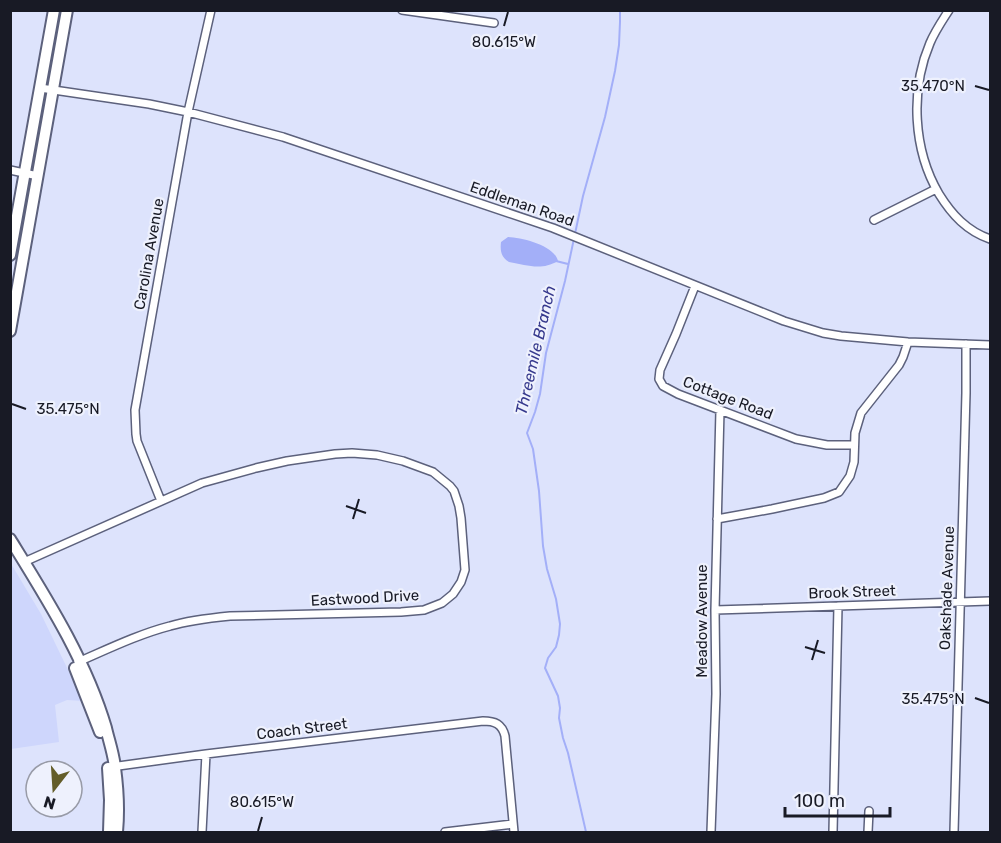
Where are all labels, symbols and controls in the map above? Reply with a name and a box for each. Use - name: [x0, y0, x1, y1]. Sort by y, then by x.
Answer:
- text: 80.615°W: [472, 33, 536, 51]
- text: 35.470°N: [901, 77, 965, 95]
- street label: Eddleman Road: [468, 178, 576, 230]
- street label: Carolina Avenue: [130, 197, 168, 311]
- water label: Threemile Branch: [511, 284, 560, 417]
- street label: Cottage Road: [680, 373, 776, 423]
- text: 35.475°N: [36, 400, 100, 418]
- street label: Oakshade Avenue: [936, 526, 958, 650]
- street label: Meadow Avenue: [693, 564, 711, 678]
- street label: Brook Street: [808, 581, 896, 603]
- street label: Eastwood Drive: [310, 586, 420, 610]
- text: 35.475°N: [901, 690, 965, 708]
- street label: Coach Street: [256, 714, 349, 743]
- north arrow: [24, 759, 84, 819]
- scale bar: [785, 780, 890, 818]
- text: 100 m: [794, 790, 845, 812]
- text: N: [41, 792, 58, 814]
- text: 80.615°W: [230, 793, 294, 811]

